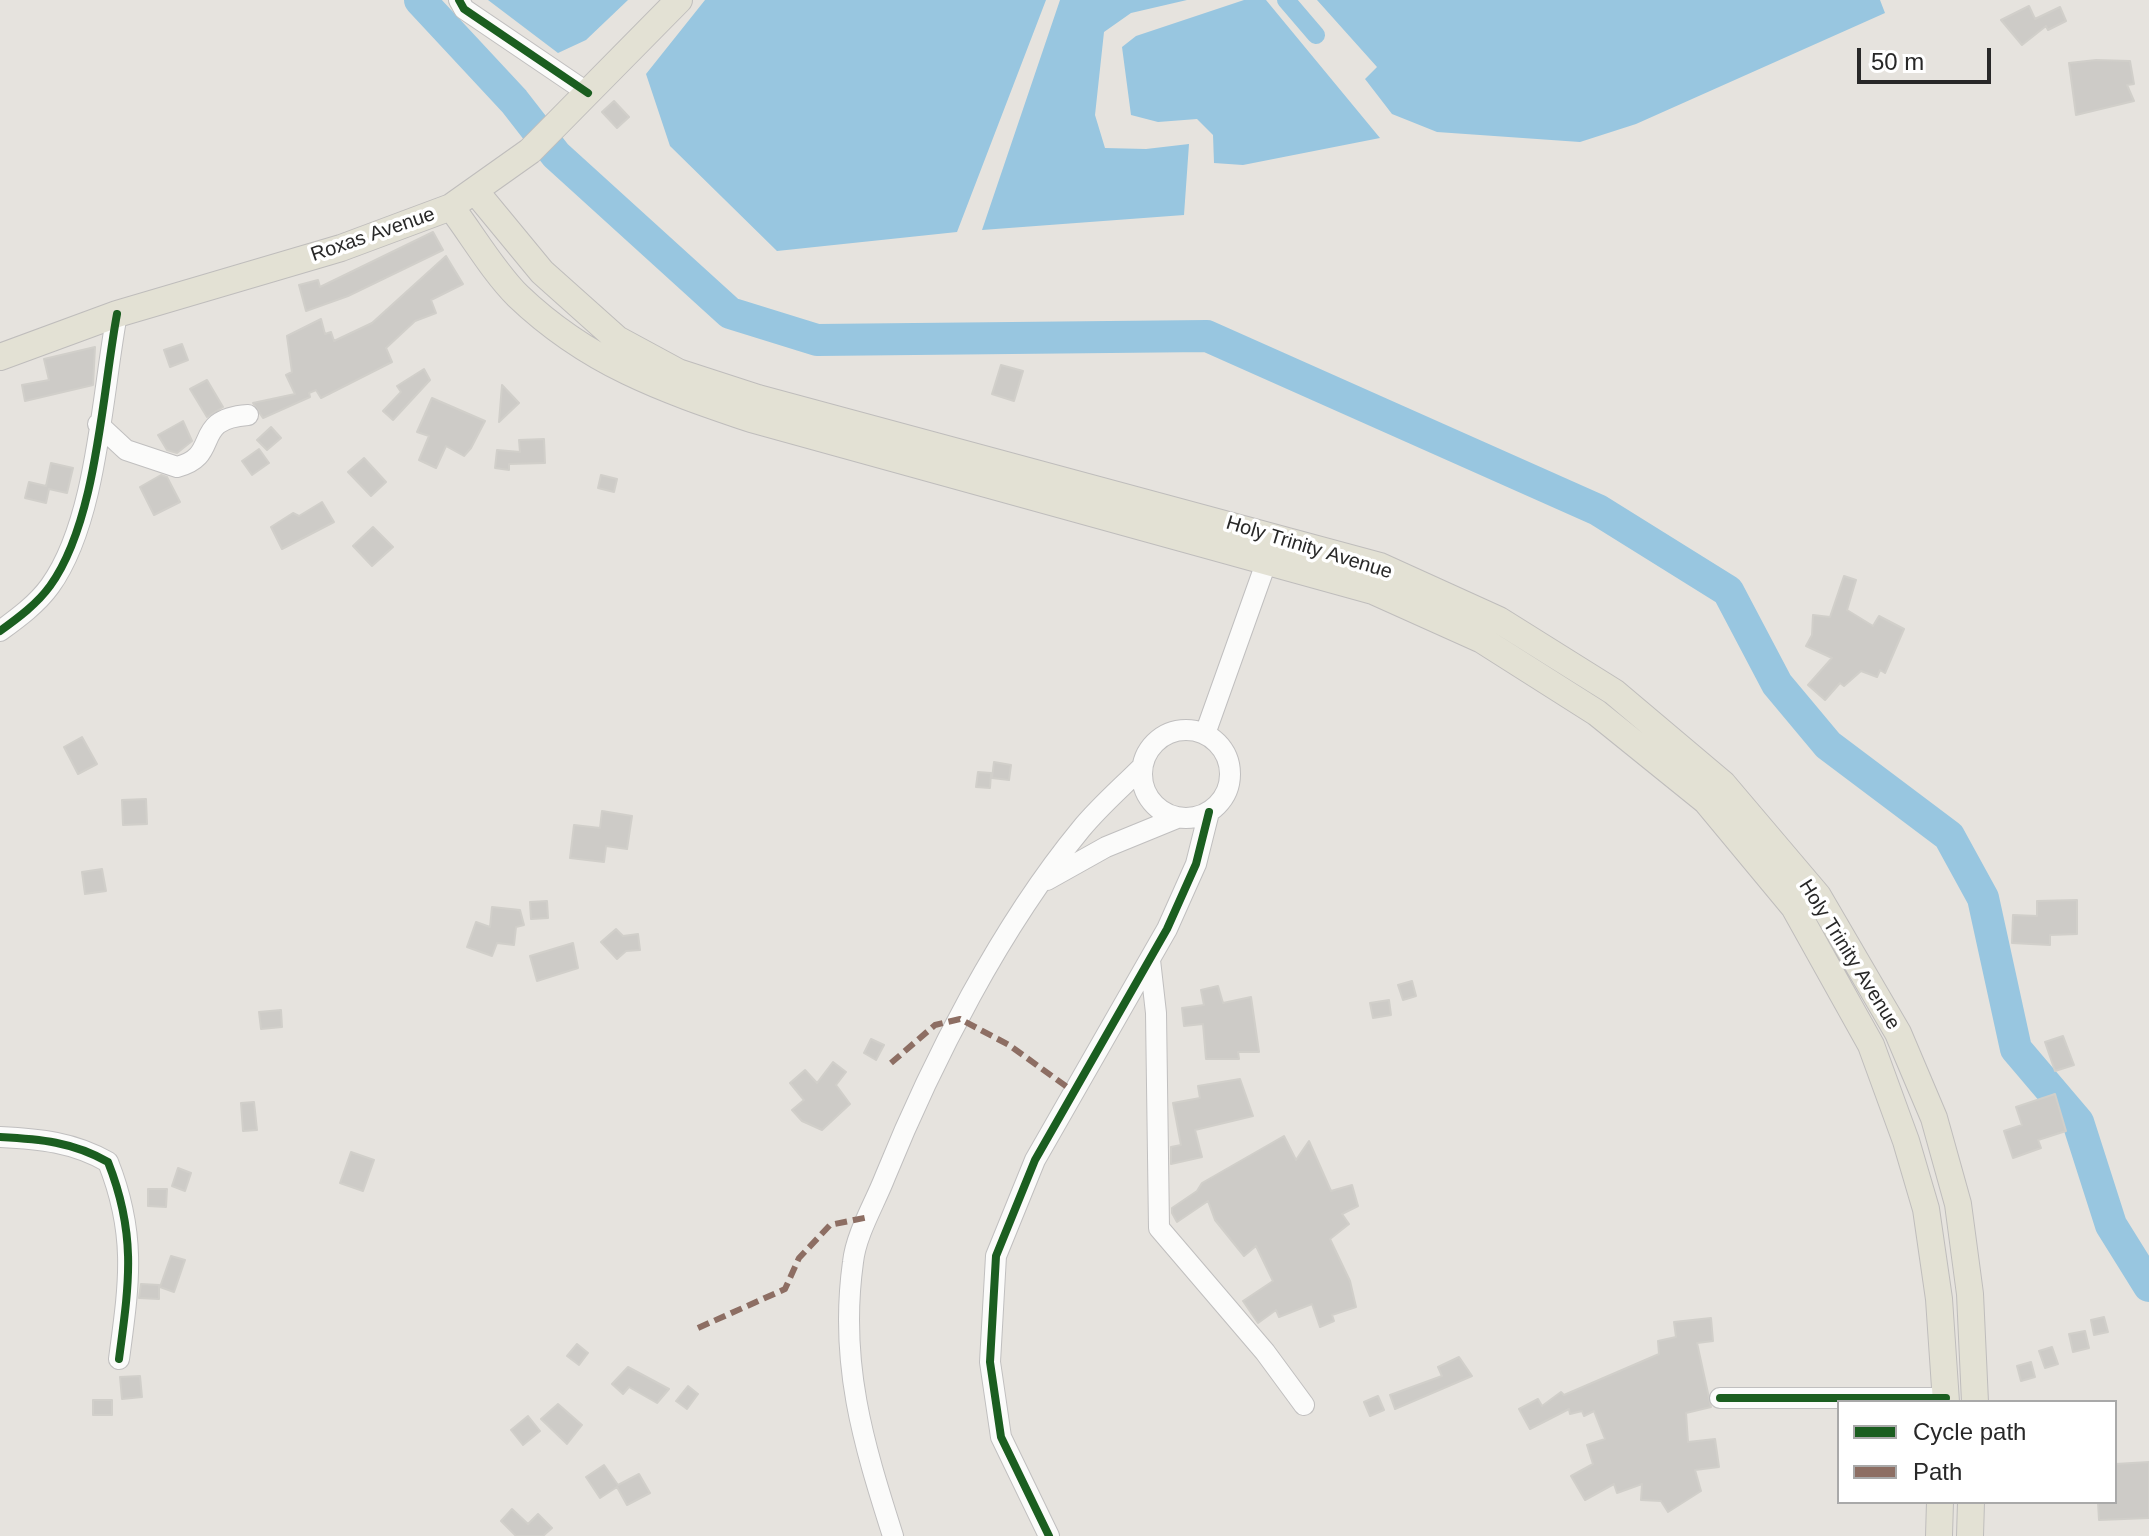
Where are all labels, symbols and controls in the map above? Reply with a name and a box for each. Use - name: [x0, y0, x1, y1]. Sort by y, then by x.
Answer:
- scale bar: [1861, 32, 1995, 82]
- text: 50 m: [1871, 48, 1924, 75]
- street label: Roxas Avenue: [308, 203, 438, 267]
- street label: Holy Trinity Avenue: [1223, 511, 1395, 585]
- street label: Holy Trinity Avenue: [1793, 876, 1905, 1034]
- legend: [1837, 1400, 2117, 1504]
- text: Cycle path: [1913, 1418, 2026, 1445]
- text: Path: [1913, 1458, 1962, 1485]

